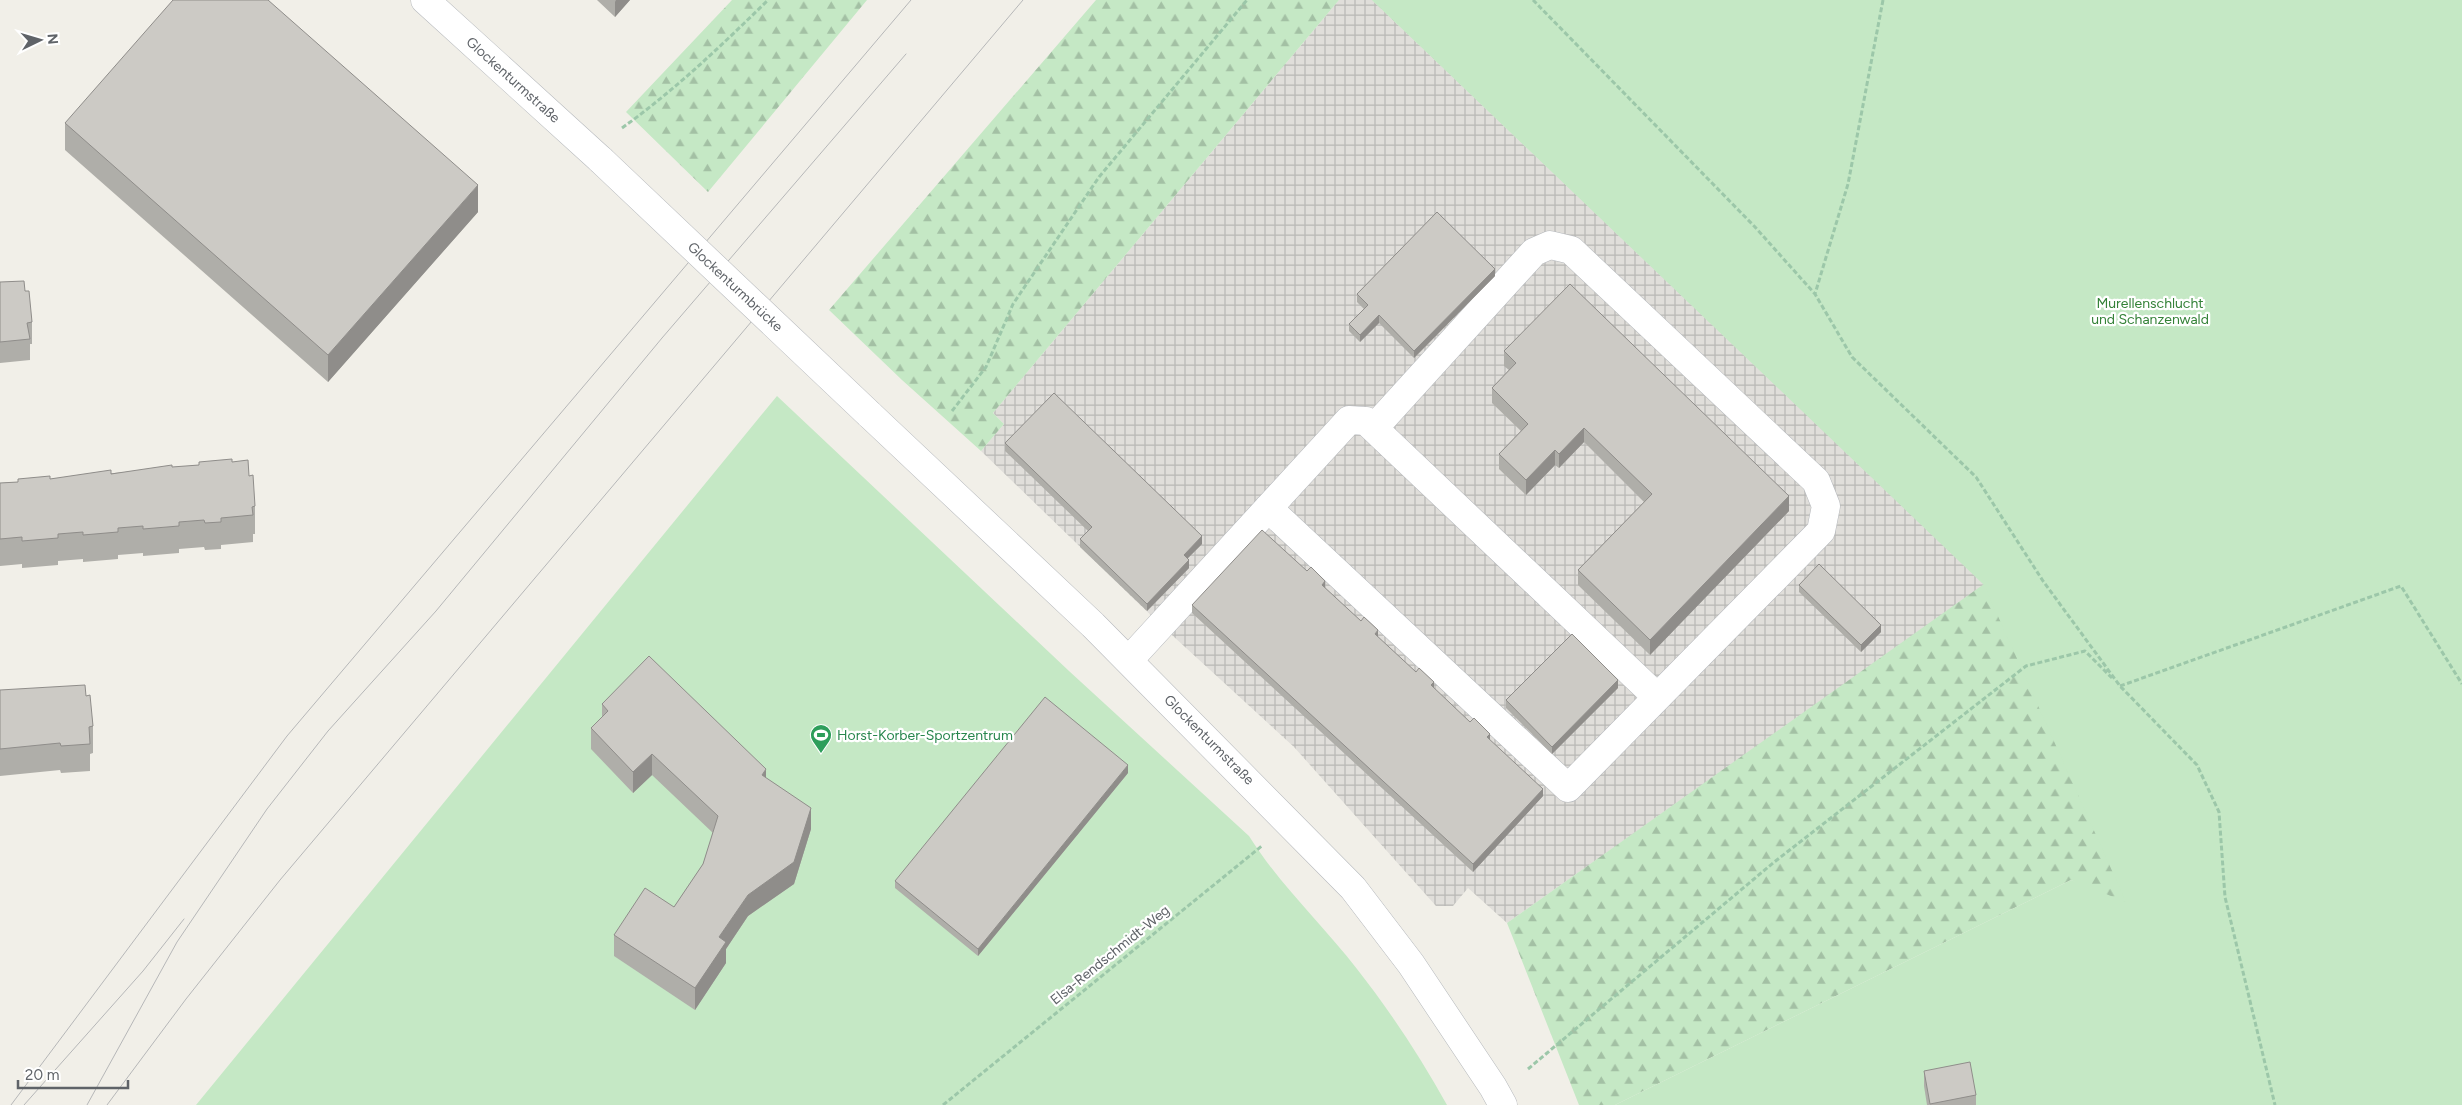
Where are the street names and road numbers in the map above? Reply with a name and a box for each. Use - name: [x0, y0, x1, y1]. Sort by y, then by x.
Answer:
- street label: Glockenturmstraße: [463, 33, 564, 127]
- street label: Glockenturmbrücke: [684, 239, 786, 336]
- street label: Glockenturmstraße: [1160, 691, 1258, 789]
- street label: Elsa-Rendschmidt-Weg: [1047, 902, 1173, 1008]

